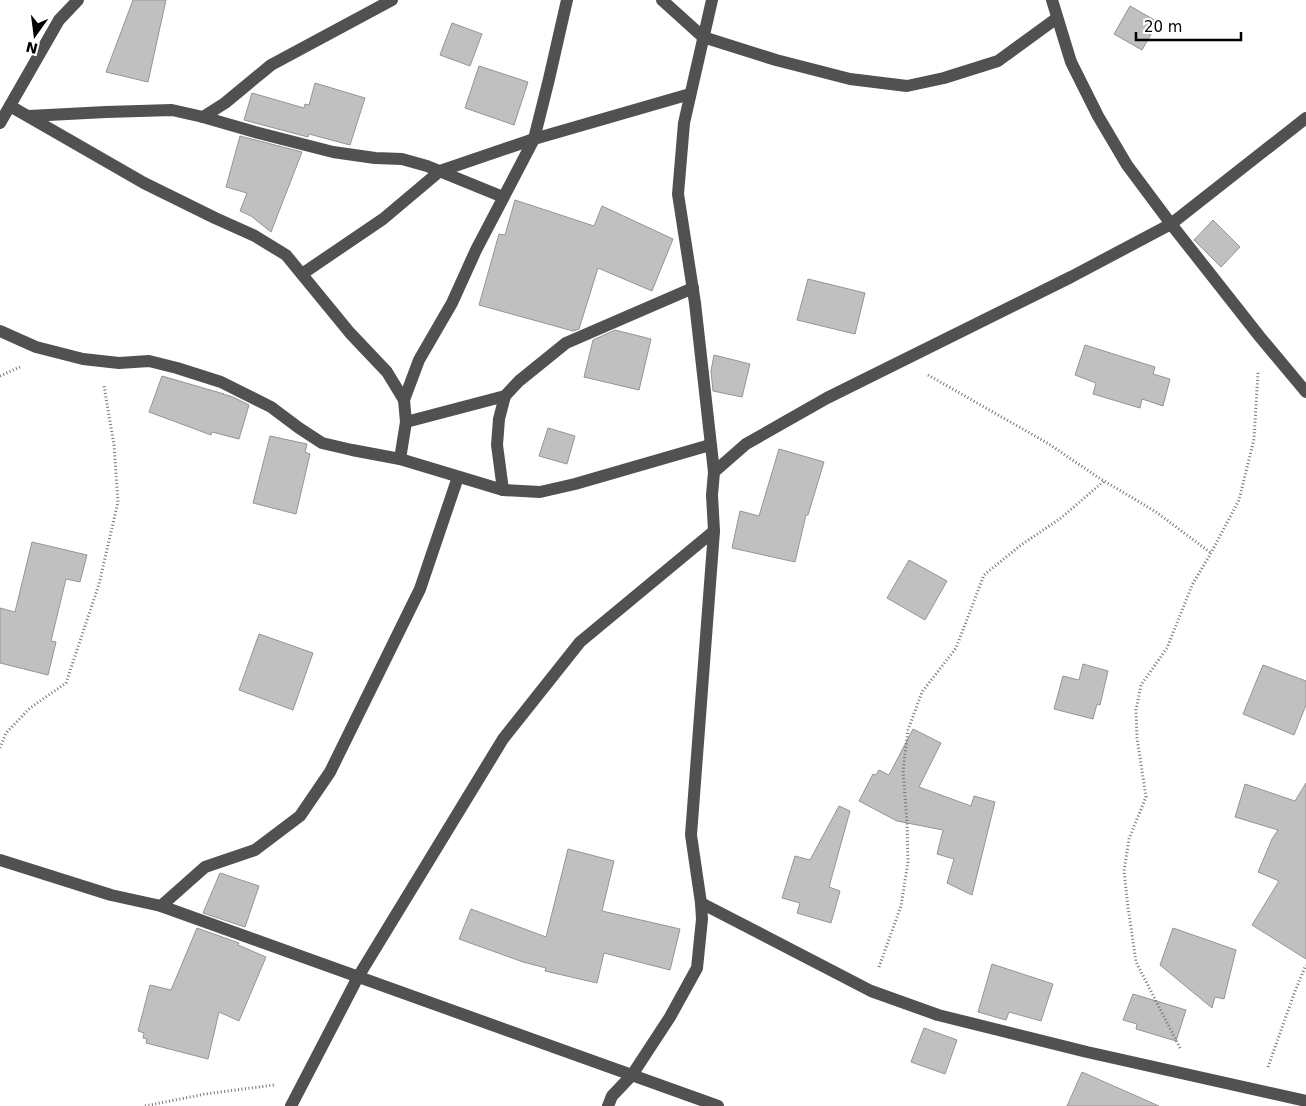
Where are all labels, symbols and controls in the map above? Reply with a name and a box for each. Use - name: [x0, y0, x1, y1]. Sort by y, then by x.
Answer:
- north arrow: [10, 10, 60, 60]
- scale bar: [1136, 10, 1241, 42]
- text: 20 m: [1144, 18, 1182, 36]
- text: N: [24, 38, 39, 57]

